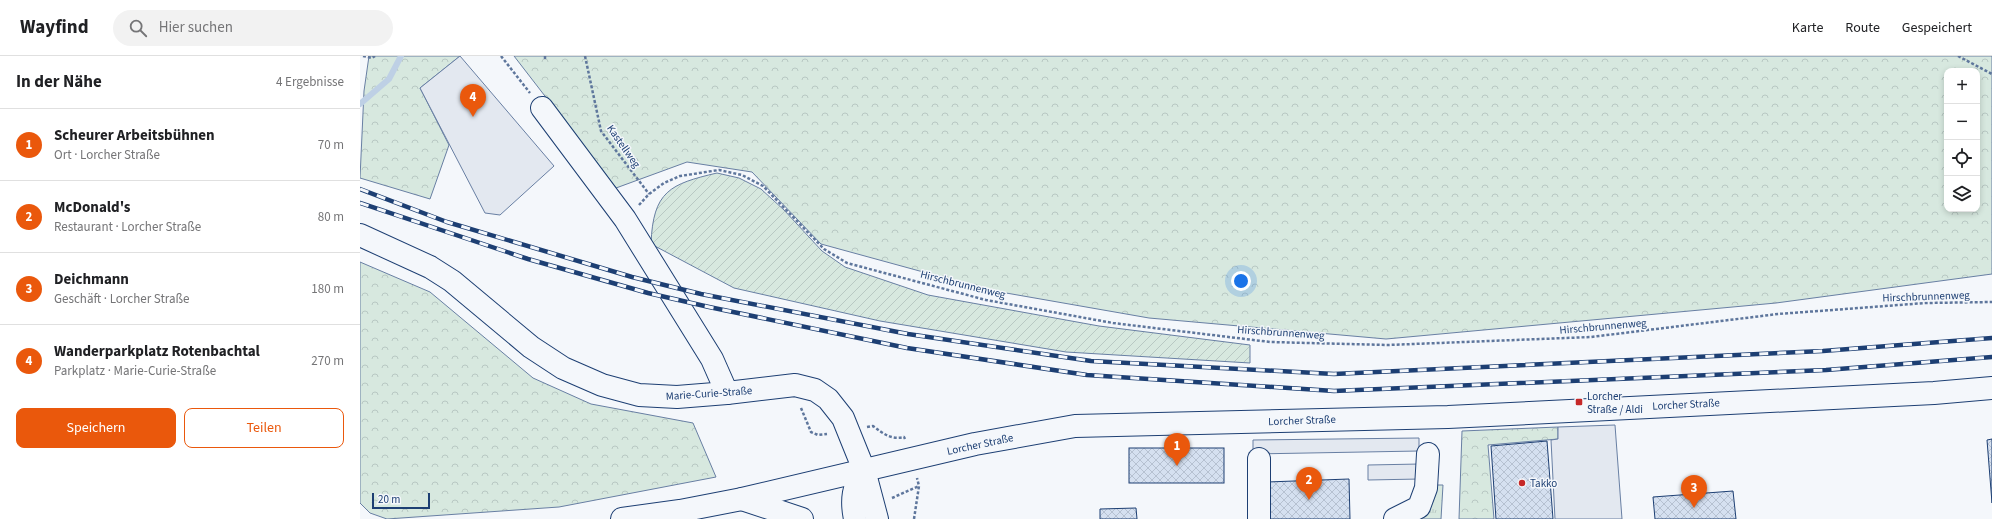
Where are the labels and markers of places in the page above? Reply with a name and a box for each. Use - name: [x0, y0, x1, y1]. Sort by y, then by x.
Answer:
- pin: 4: [460, 84, 486, 117]
- place label: Lorcher Straße / Aldi: [1587, 389, 1643, 417]
- marker: Lorcher Straße / Aldi: [1574, 397, 1584, 407]
- pin: 1: [1164, 433, 1190, 466]
- pin: 2: [1296, 467, 1322, 500]
- pin: 3: [1681, 475, 1707, 508]
- place label: Takko: [1530, 476, 1557, 491]
- marker: Takko: [1517, 478, 1527, 488]

